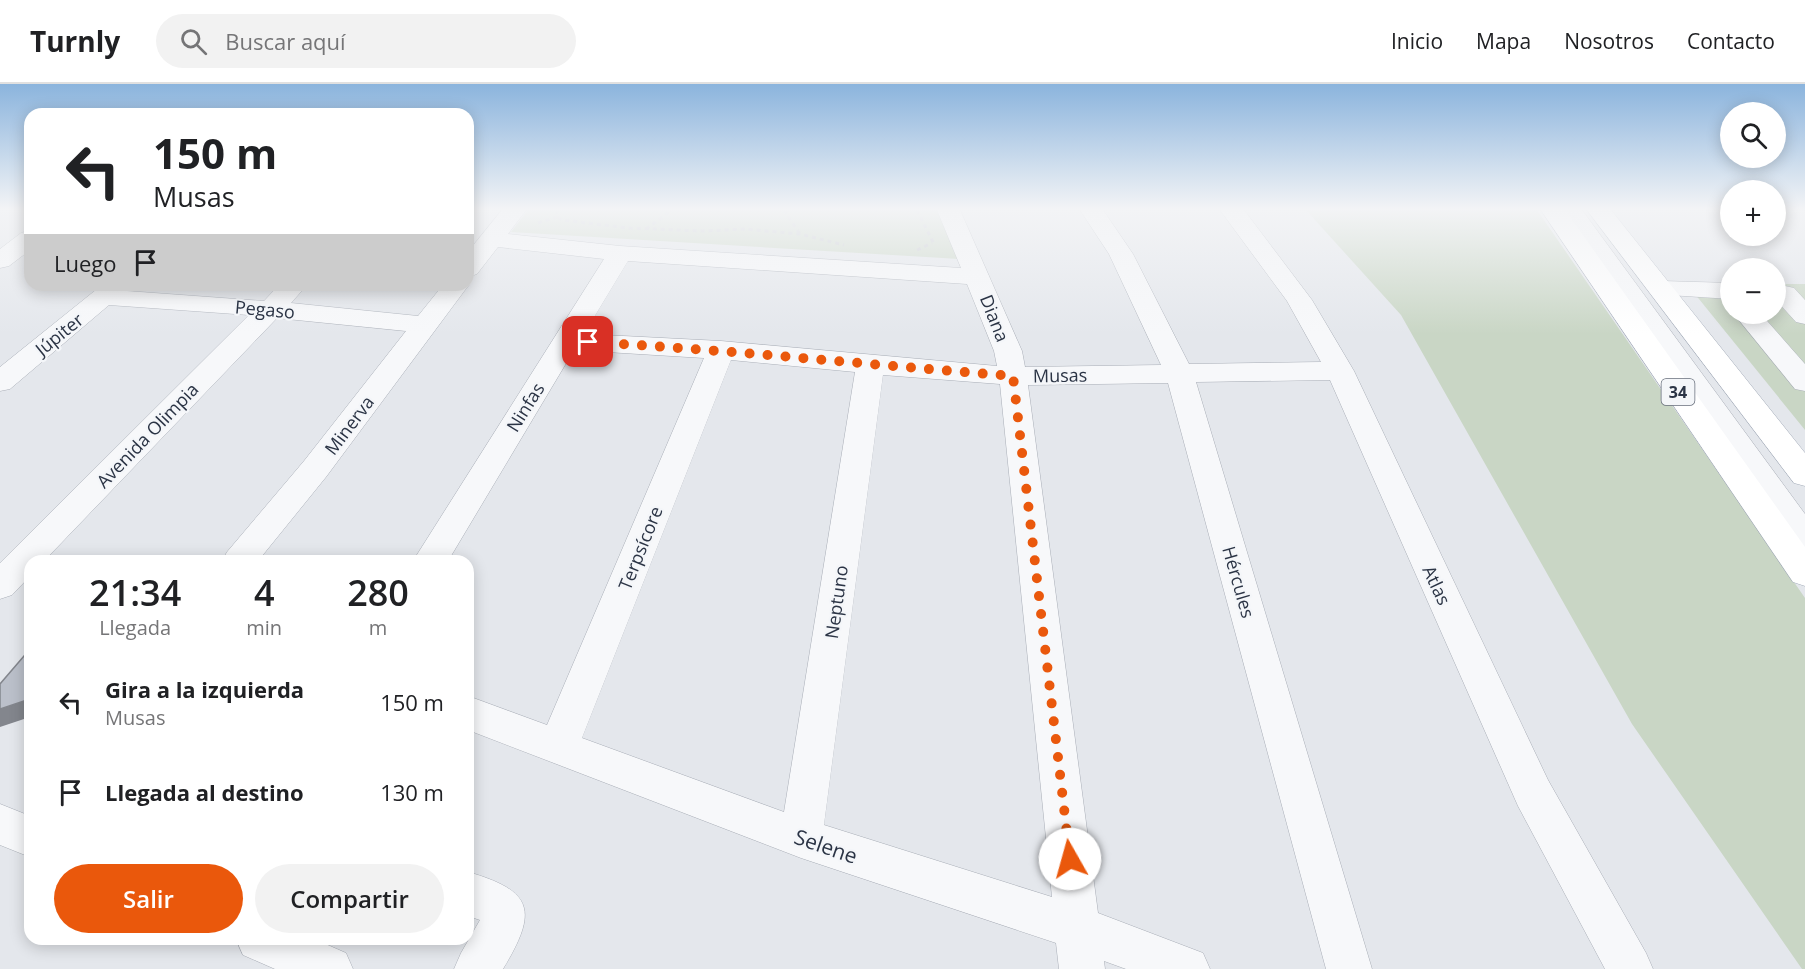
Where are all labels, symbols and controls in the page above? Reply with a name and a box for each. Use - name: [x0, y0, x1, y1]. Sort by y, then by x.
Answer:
- search box: [156, 14, 576, 68]
- text: Turnly: [30, 22, 120, 60]
- icon: search: [177, 25, 210, 58]
- text: Buscar aquí: [225, 26, 346, 56]
- text: Inicio: [1391, 27, 1443, 55]
- text: Mapa: [1476, 27, 1531, 55]
- text: Nosotros: [1564, 27, 1654, 55]
- text: Contacto: [1687, 27, 1775, 55]
- map controls: [1720, 102, 1786, 324]
- button: search: [1720, 102, 1786, 168]
- text: 150 m: [153, 124, 277, 181]
- icon: left: [54, 132, 132, 210]
- text: Musas: [153, 178, 235, 215]
- button: +: [1720, 180, 1786, 246]
- icon: arrive: [129, 246, 162, 279]
- text: Luego: [54, 248, 117, 278]
- button: −: [1720, 258, 1786, 324]
- street label: Diana: [975, 291, 1015, 345]
- street label: Pegaso: [234, 294, 296, 324]
- street label: Júpiter: [28, 307, 89, 362]
- pin: [562, 316, 613, 367]
- icon: arrive: [571, 325, 604, 358]
- street label: Musas: [1033, 363, 1087, 387]
- street label: Avenida Olimpia: [91, 377, 203, 493]
- street label: Ninfas: [501, 378, 549, 436]
- road number: 34: [1662, 379, 1694, 405]
- street label: Minerva: [319, 391, 379, 459]
- street label: Terpsícore: [612, 503, 668, 593]
- street label: Hércules: [1217, 543, 1261, 621]
- street label: Atlas: [1417, 561, 1457, 609]
- street label: Neptuno: [819, 564, 853, 640]
- text: 21:34: [89, 568, 181, 617]
- text: 4: [254, 568, 275, 617]
- text: 280: [347, 568, 409, 617]
- text: Llegada: [99, 614, 171, 641]
- text: min: [246, 614, 282, 641]
- text: m: [369, 614, 387, 641]
- text: Gira a la izquierda: [105, 674, 304, 704]
- icon: left: [54, 686, 87, 719]
- text: 150 m: [380, 687, 444, 717]
- text: Musas: [105, 704, 165, 731]
- icon: arrive: [54, 776, 87, 809]
- text: Llegada al destino: [105, 777, 304, 807]
- text: 130 m: [380, 777, 444, 807]
- street label: Selene: [791, 822, 861, 870]
- position arrow: [1038, 827, 1102, 891]
- button: Salir: [54, 864, 243, 933]
- button: Compartir: [255, 864, 444, 933]

